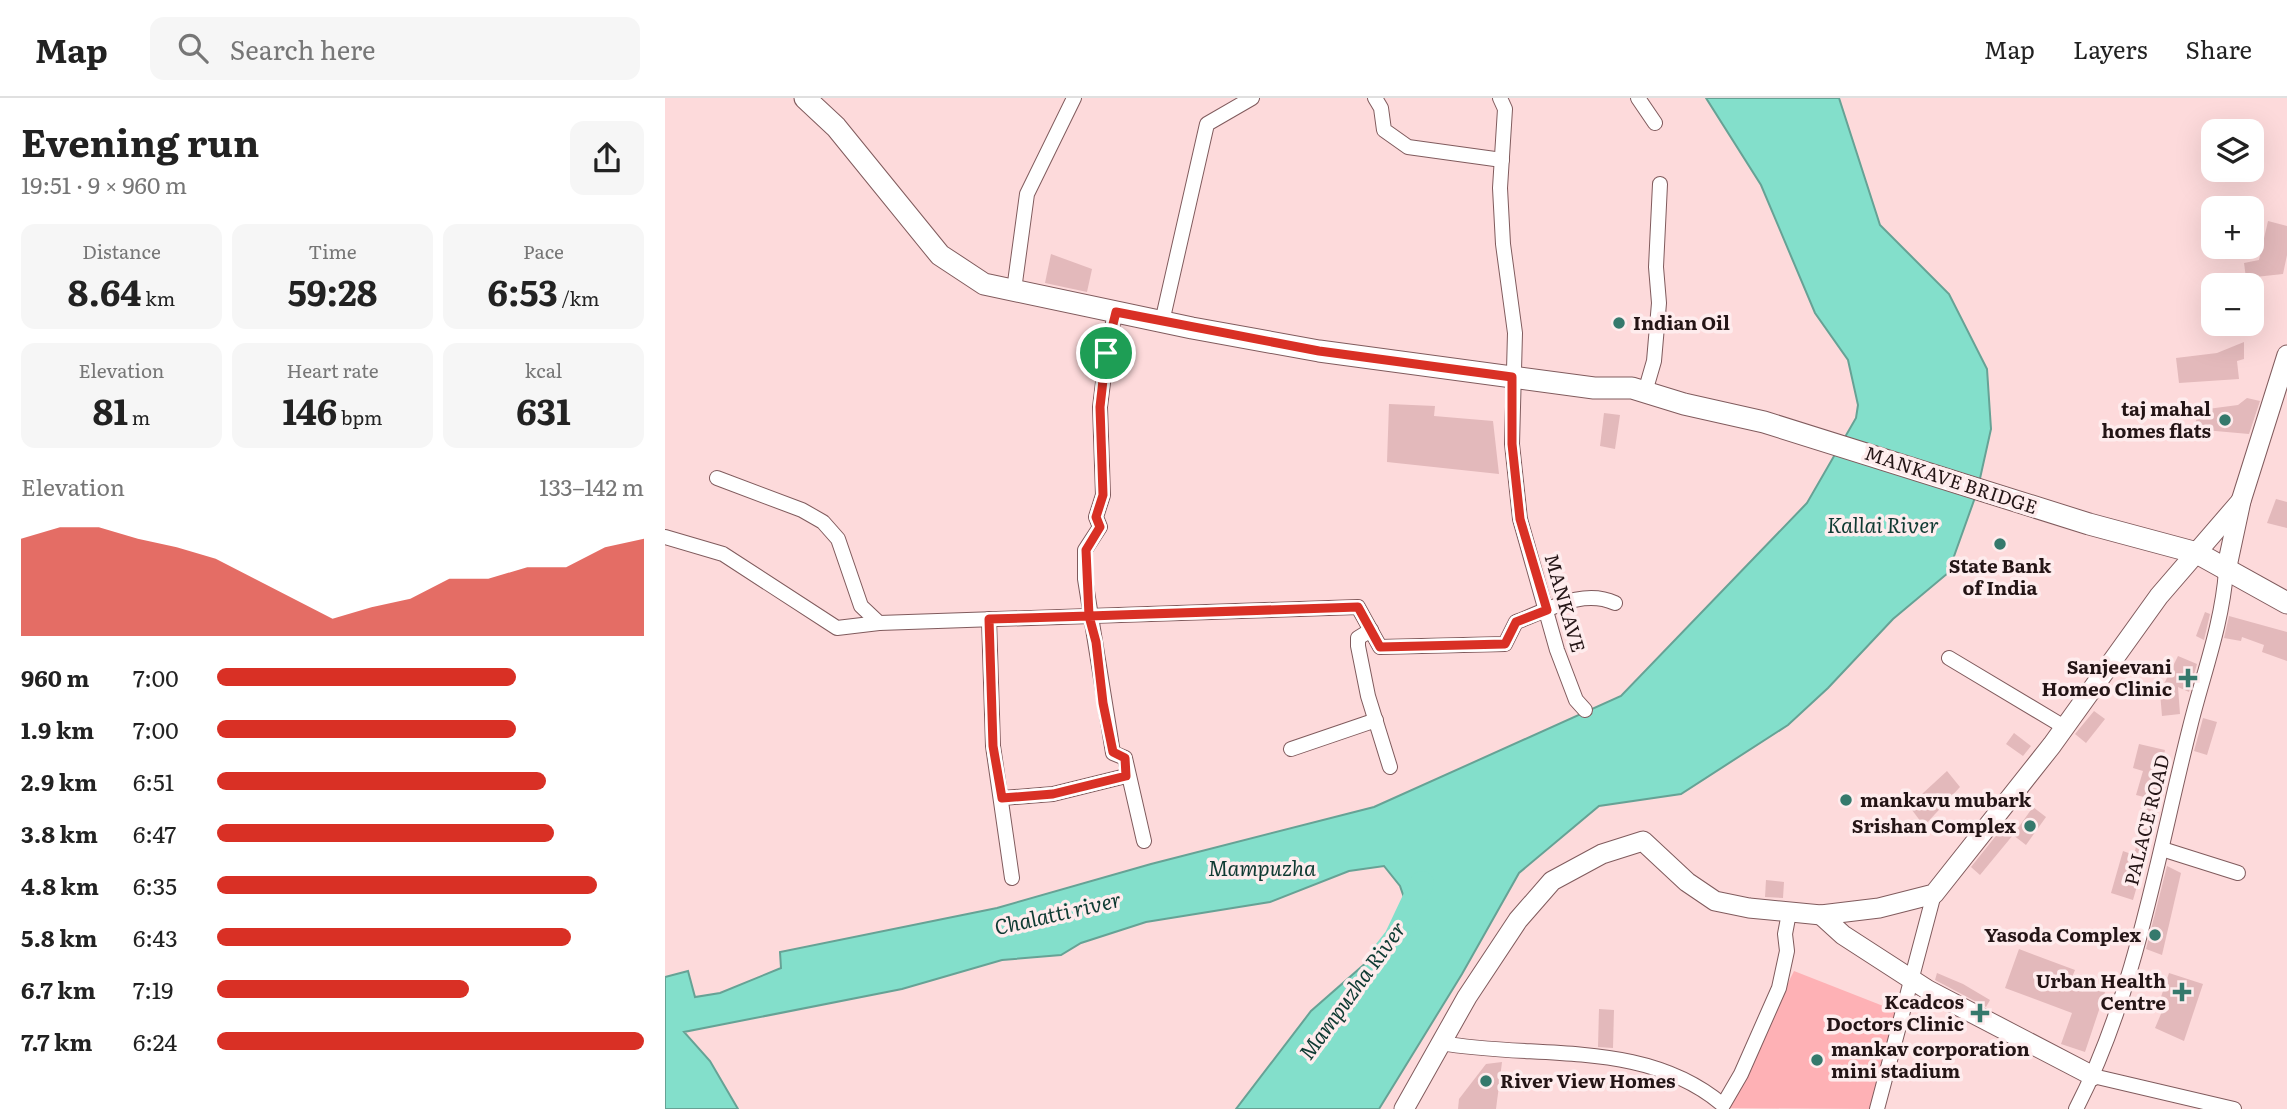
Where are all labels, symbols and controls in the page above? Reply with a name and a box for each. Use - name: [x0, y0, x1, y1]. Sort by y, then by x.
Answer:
- search box: [150, 17, 640, 80]
- text: Map: [35, 24, 108, 73]
- icon: search: [174, 29, 212, 67]
- text: Search here: [230, 29, 376, 68]
- text: Map: [1984, 31, 2035, 66]
- text: Layers: [2073, 31, 2147, 66]
- text: Share: [2185, 31, 2252, 66]
- text: Evening run: [21, 112, 259, 169]
- map controls: [2201, 119, 2264, 336]
- button: layers: [2201, 119, 2264, 182]
- button: share: [570, 121, 644, 195]
- text: 19:51 · 9 × 960 m: [21, 167, 187, 201]
- button: +: [2201, 196, 2264, 259]
- text: Distance: [82, 237, 161, 265]
- text: Time: [308, 237, 357, 265]
- text: Pace: [523, 237, 564, 265]
- text: 8.64: [68, 265, 141, 317]
- text: 59:28: [288, 265, 377, 317]
- text: 6:53: [487, 265, 558, 317]
- button: −: [2201, 273, 2264, 336]
- text: km: [141, 284, 175, 312]
- text: /km: [558, 284, 600, 312]
- place label: Indian Oil: [1633, 308, 1730, 336]
- marker: Indian Oil: [1611, 315, 1627, 331]
- pin: [1076, 323, 1136, 383]
- icon: arrive: [1087, 334, 1125, 372]
- text: Elevation: [79, 356, 164, 384]
- text: Heart rate: [286, 356, 379, 384]
- text: kcal: [525, 356, 562, 384]
- text: 81: [93, 384, 128, 436]
- text: 146: [283, 384, 337, 436]
- text: 631: [516, 384, 571, 436]
- place label: taj mahal homes flats: [2101, 394, 2211, 444]
- text: m: [128, 403, 150, 431]
- text: bpm: [337, 403, 382, 431]
- marker: taj mahal homes flats: [2217, 412, 2233, 428]
- street label: MANKAVE BRIDGE: [1861, 438, 2041, 520]
- text: Elevation: [21, 469, 125, 503]
- text: 133–142 m: [539, 469, 644, 503]
- water label: Kallai River: [1827, 508, 1939, 539]
- marker: State Bank of India: [1992, 536, 2008, 552]
- street label: MANKAVE: [1539, 550, 1593, 655]
- place label: State Bank of India: [1949, 551, 2052, 601]
- place label: Sanjeevani Homeo Clinic: [2042, 652, 2172, 702]
- text: 960 m: [21, 660, 89, 694]
- text: 7:00: [133, 660, 178, 694]
- marker: Sanjeevani Homeo Clinic: [2178, 668, 2198, 688]
- text: 1.9 km: [21, 712, 94, 746]
- text: 7:00: [133, 712, 178, 746]
- street label: PALACE ROAD: [2116, 751, 2176, 888]
- text: 2.9 km: [21, 764, 97, 798]
- text: 6:51: [133, 764, 174, 798]
- place label: mankavu mubark: [1860, 785, 2031, 813]
- marker: mankavu mubark: [1838, 792, 1854, 808]
- place label: Srishan Complex: [1852, 811, 2017, 839]
- text: 3.8 km: [21, 816, 98, 850]
- text: 6:47: [133, 816, 176, 850]
- marker: Srishan Complex: [2022, 818, 2038, 834]
- water label: Mampuzha: [1208, 851, 1316, 882]
- text: 4.8 km: [21, 868, 99, 902]
- text: 6:35: [133, 868, 177, 902]
- water label: Chalatti river: [991, 882, 1124, 941]
- water label: Mampuzha River: [1290, 914, 1412, 1065]
- text: 5.8 km: [21, 920, 98, 954]
- text: 6:43: [133, 920, 178, 954]
- place label: Yasoda Complex: [1984, 920, 2142, 948]
- marker: Yasoda Complex: [2147, 927, 2163, 943]
- place label: Urban Health Centre: [2036, 966, 2166, 1016]
- text: 6.7 km: [21, 972, 96, 1006]
- text: 7:19: [133, 972, 173, 1006]
- marker: Urban Health Centre: [2172, 982, 2192, 1002]
- place label: Kcadcos Doctors Clinic: [1826, 987, 1964, 1037]
- marker: Kcadcos Doctors Clinic: [1970, 1003, 1990, 1023]
- text: 7.7 km: [21, 1024, 92, 1058]
- text: 6:24: [133, 1024, 177, 1058]
- place label: mankav corporation mini stadium: [1831, 1034, 2030, 1084]
- marker: mankav corporation mini stadium: [1809, 1052, 1825, 1068]
- place label: River View Homes: [1500, 1066, 1676, 1094]
- marker: River View Homes: [1478, 1073, 1494, 1089]

